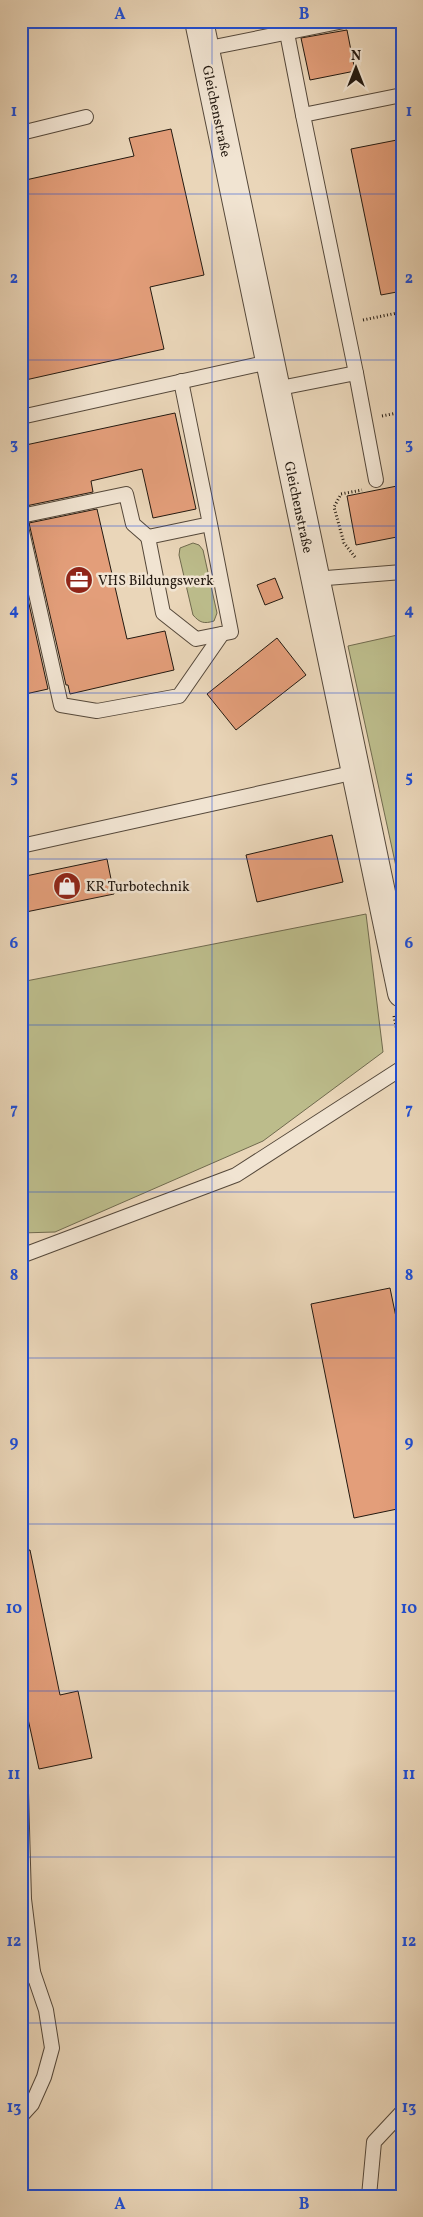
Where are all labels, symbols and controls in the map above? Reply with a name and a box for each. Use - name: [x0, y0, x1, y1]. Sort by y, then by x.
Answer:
- text: A: [114, 4, 126, 26]
- text: B: [299, 4, 310, 26]
- north arrow: [330, 42, 380, 92]
- text: N: [351, 47, 361, 66]
- street label: Gleichenstraße: [197, 64, 235, 159]
- text: 1: [11, 101, 17, 123]
- text: 1: [406, 101, 412, 123]
- text: 2: [10, 268, 18, 290]
- text: 2: [405, 268, 413, 290]
- text: 3: [10, 434, 18, 456]
- text: 3: [405, 434, 413, 456]
- street label: Gleichenstraße: [279, 460, 317, 555]
- office icon: VHS Bildungswerk: [64, 565, 94, 595]
- place label: VHS Bildungswerk: [98, 572, 214, 591]
- text: 4: [9, 600, 19, 622]
- text: 4: [404, 600, 414, 622]
- text: 5: [10, 767, 18, 789]
- text: 5: [405, 767, 413, 789]
- shop icon: KR Turbotechnik: [52, 871, 82, 901]
- place label: KR Turbotechnik: [86, 878, 190, 897]
- text: 6: [10, 933, 19, 955]
- text: 6: [405, 933, 414, 955]
- text: 7: [10, 1099, 18, 1121]
- text: 7: [405, 1099, 413, 1121]
- text: 8: [10, 1265, 18, 1287]
- text: 8: [405, 1265, 413, 1287]
- text: 9: [10, 1432, 19, 1454]
- text: 9: [405, 1432, 414, 1454]
- text: 10: [6, 1598, 22, 1620]
- text: 10: [401, 1598, 417, 1620]
- text: 11: [8, 1764, 20, 1786]
- text: 11: [403, 1764, 415, 1786]
- text: 12: [7, 1931, 21, 1953]
- text: 12: [402, 1931, 416, 1953]
- text: 13: [7, 2097, 21, 2119]
- text: 13: [402, 2097, 416, 2119]
- text: A: [114, 2194, 126, 2216]
- text: B: [299, 2194, 310, 2216]

